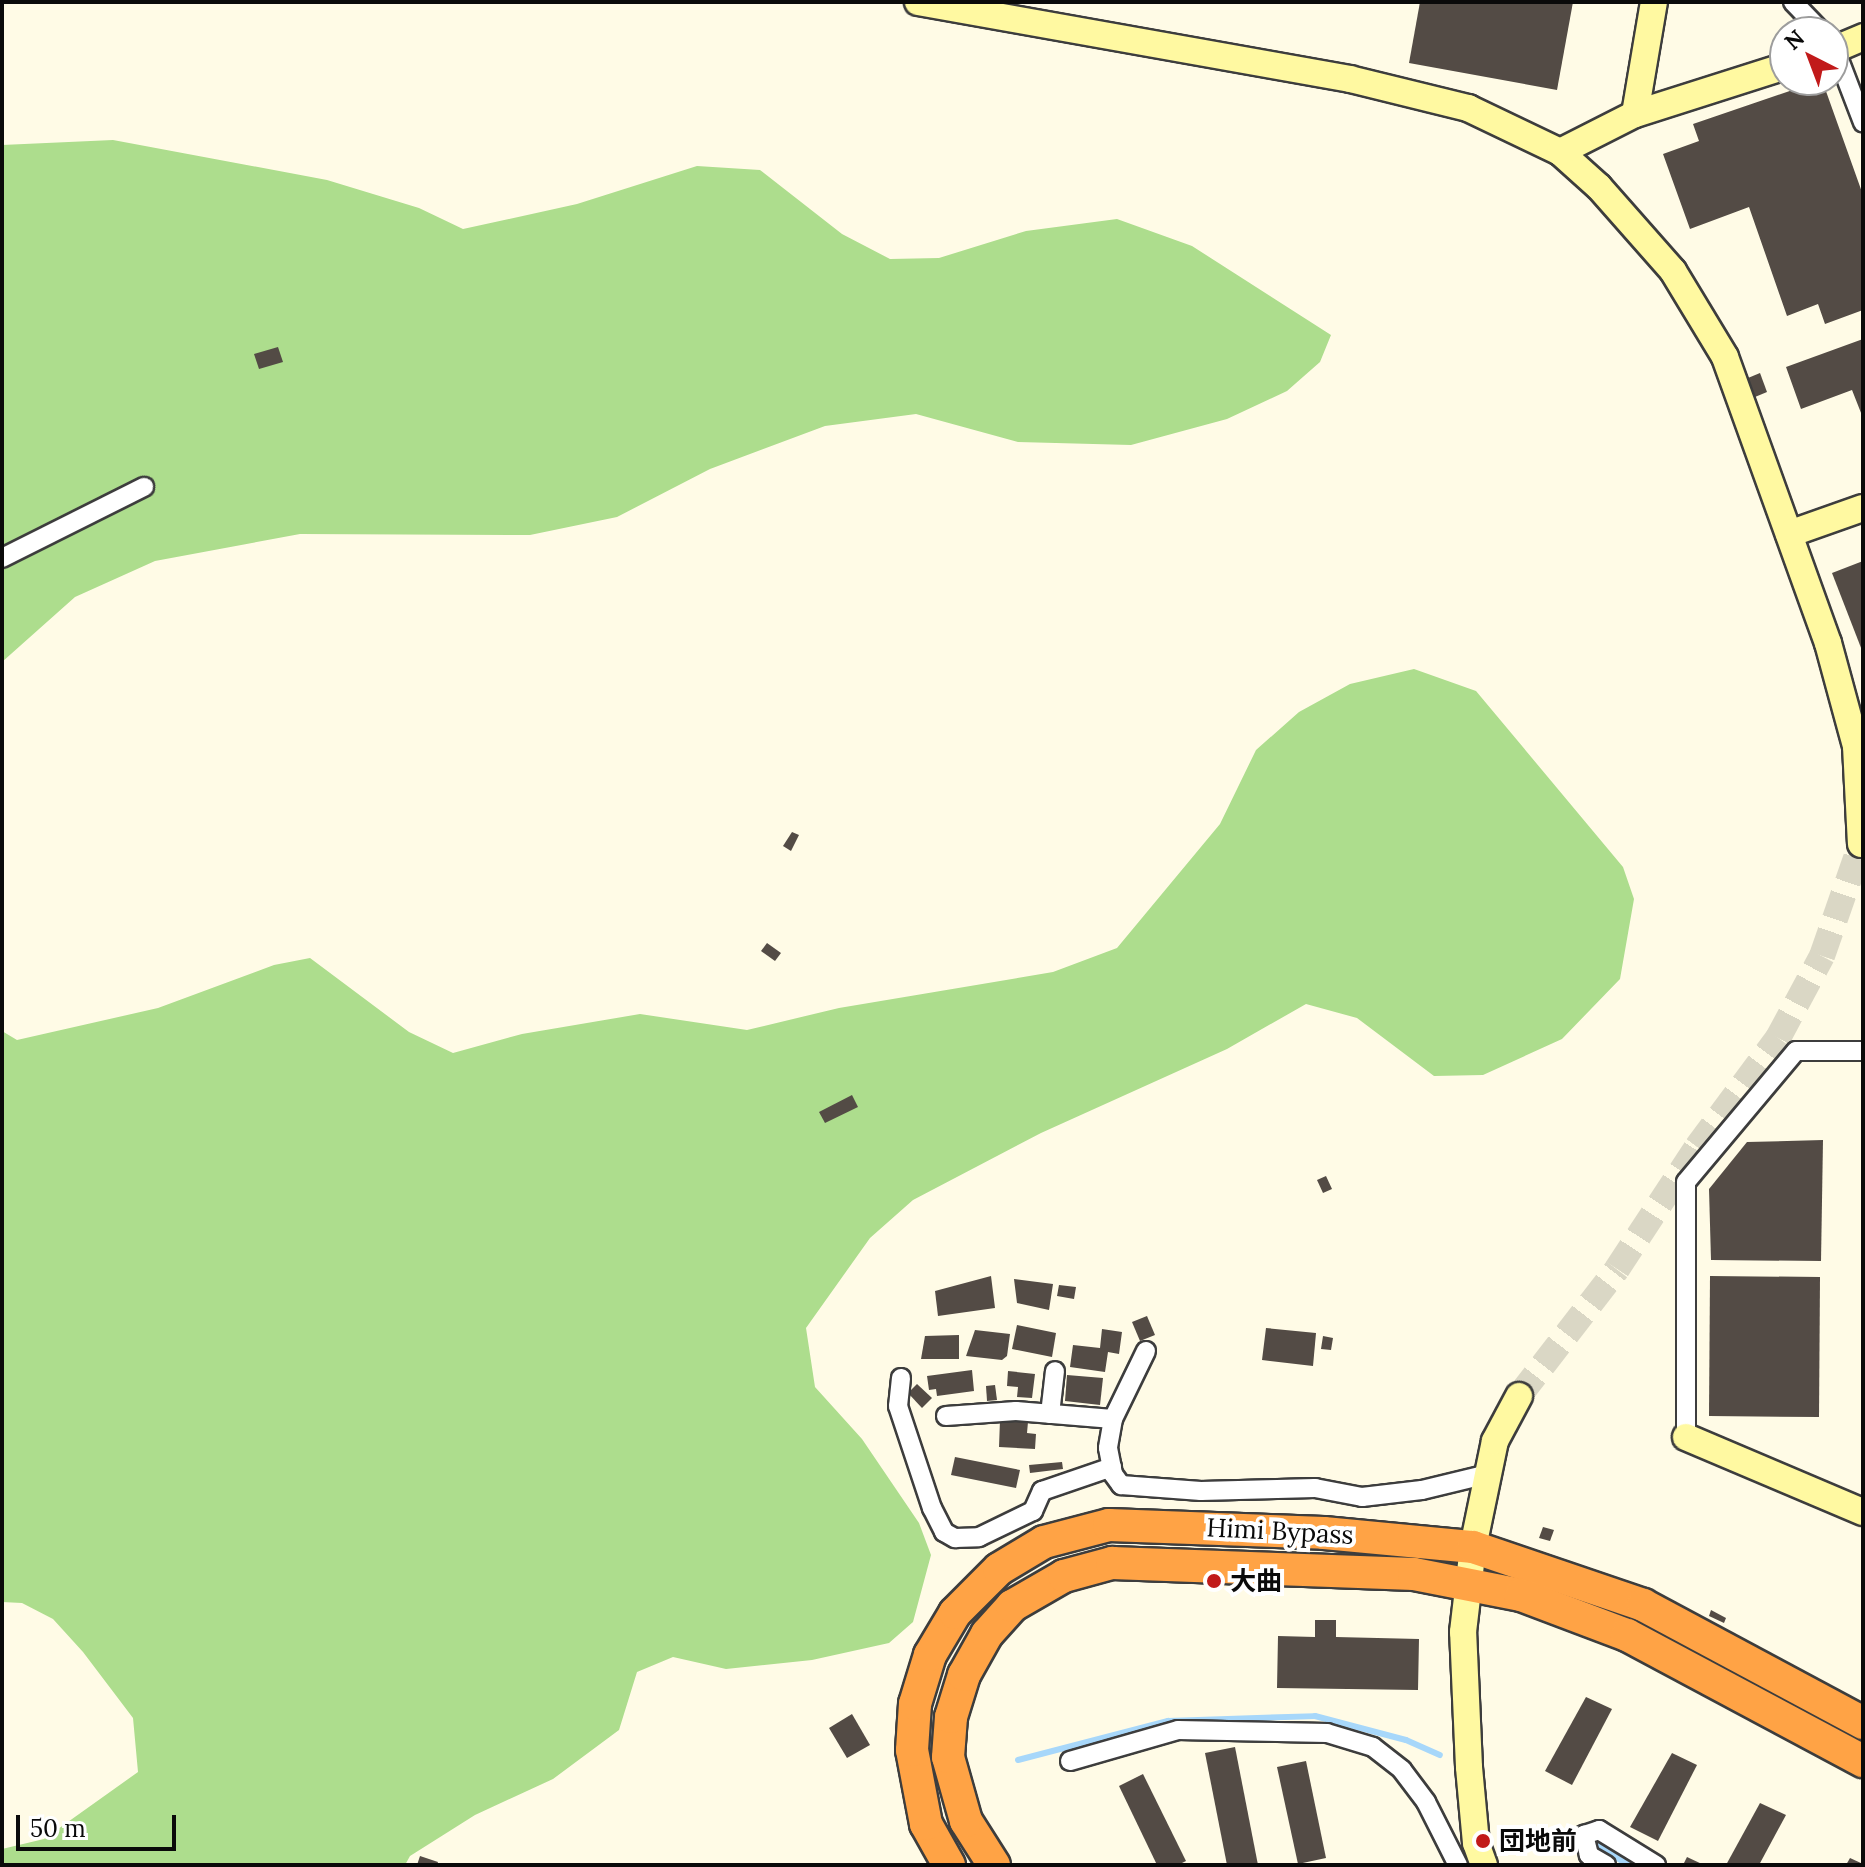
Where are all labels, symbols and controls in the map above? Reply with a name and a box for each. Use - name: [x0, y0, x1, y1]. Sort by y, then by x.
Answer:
- north arrow: [1769, 16, 1849, 96]
- text: N: [1779, 24, 1810, 56]
- street label: Himi Bypass: [1206, 1512, 1354, 1550]
- place label: 大曲: [1230, 1565, 1282, 1597]
- marker: 大曲: [1205, 1572, 1223, 1590]
- scale bar: [20, 1799, 180, 1849]
- text: 50 m: [30, 1813, 86, 1844]
- place label: 団地前: [1499, 1825, 1577, 1857]
- marker: 団地前: [1474, 1832, 1492, 1850]

